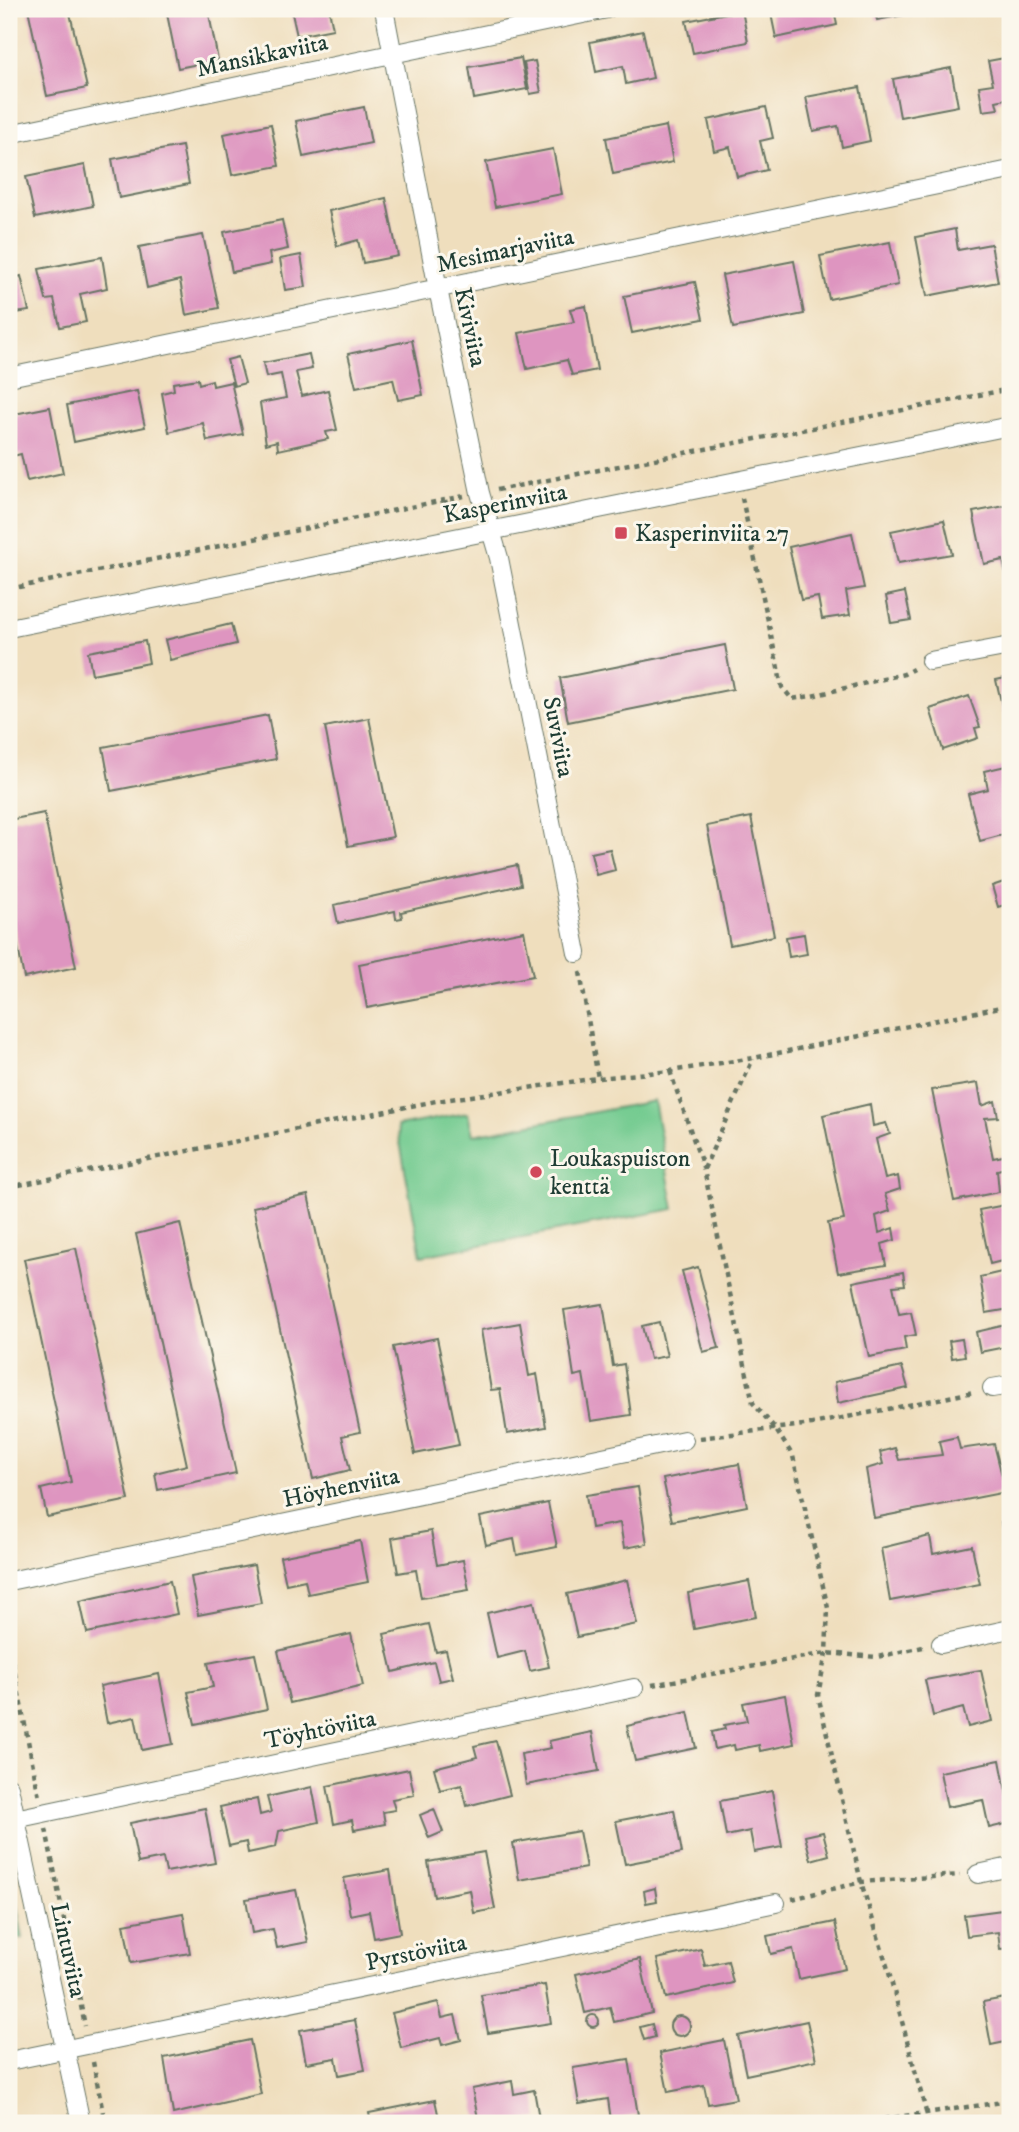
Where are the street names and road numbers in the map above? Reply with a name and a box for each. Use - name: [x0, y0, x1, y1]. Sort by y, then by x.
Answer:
- street label: Mansikkaviita: [194, 27, 331, 85]
- street label: Mesimarjaviita: [434, 222, 577, 280]
- street label: Kiviviita: [447, 285, 493, 371]
- street label: Kasperinviita: [441, 477, 570, 531]
- street label: Suviviita: [536, 694, 581, 781]
- street label: Höyhenviita: [280, 1461, 403, 1515]
- street label: Töyhtöviita: [262, 1703, 379, 1756]
- street label: Lintuviita: [43, 1900, 93, 2001]
- street label: Pyrstöviita: [363, 1927, 470, 1978]

